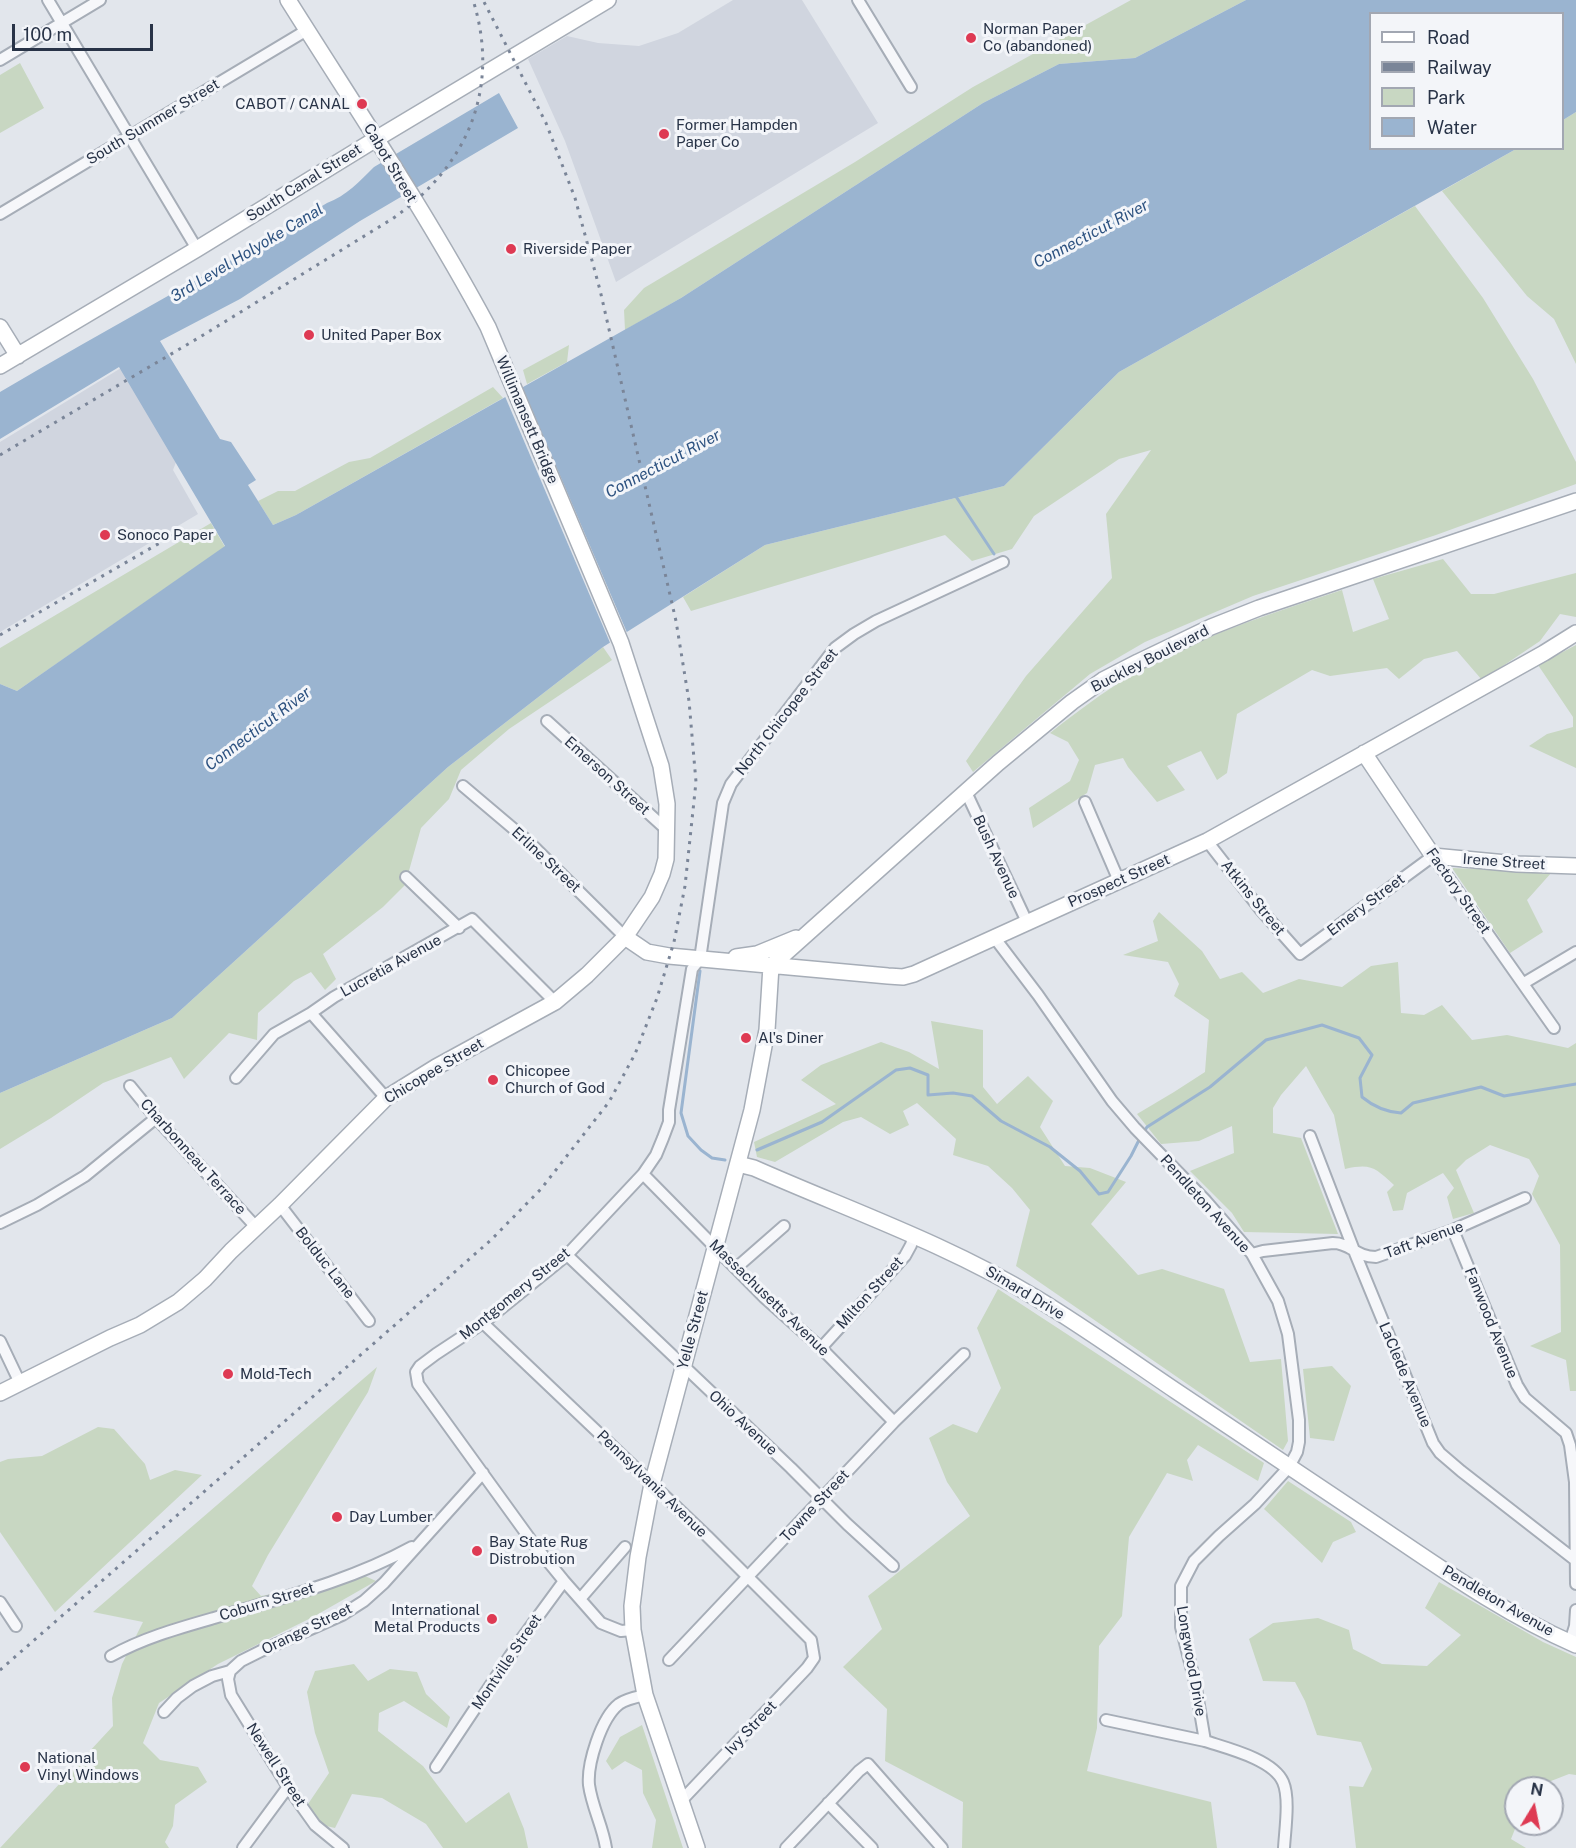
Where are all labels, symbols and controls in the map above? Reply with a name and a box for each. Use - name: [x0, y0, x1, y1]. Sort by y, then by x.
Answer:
- scale bar: [15, 12, 156, 50]
- legend: [1369, 12, 1564, 150]
- place label: Norman Paper Co (abandoned): [983, 20, 1092, 55]
- text: 100 m: [23, 24, 72, 45]
- text: Road: [1427, 27, 1470, 48]
- marker: Norman Paper Co (abandoned): [964, 31, 978, 45]
- text: Railway: [1427, 57, 1492, 78]
- street label: South Summer Street: [83, 75, 223, 169]
- text: Park: [1427, 87, 1465, 108]
- place label: CABOT / CANAL: [235, 95, 350, 113]
- marker: CABOT / CANAL: [355, 97, 369, 111]
- place label: Former Hampden Paper Co: [676, 116, 798, 151]
- text: Water: [1427, 117, 1477, 138]
- street label: Cabot Street: [359, 120, 421, 206]
- marker: Former Hampden Paper Co: [657, 127, 671, 141]
- street label: South Canal Street: [243, 140, 365, 226]
- water label: Connecticut River: [1030, 196, 1152, 272]
- water label: 3rd Level Holyoke Canal: [167, 200, 327, 306]
- place label: Riverside Paper: [523, 240, 632, 258]
- marker: Riverside Paper: [504, 242, 518, 256]
- place label: United Paper Box: [321, 326, 442, 344]
- marker: United Paper Box: [302, 328, 316, 342]
- street label: Willimansett Bridge: [492, 353, 562, 487]
- water label: Connecticut River: [602, 426, 724, 502]
- place label: Sonoco Paper: [117, 526, 214, 544]
- marker: Sonoco Paper: [98, 528, 112, 542]
- street label: Buckley Boulevard: [1088, 622, 1212, 696]
- street label: North Chicopee Street: [732, 645, 842, 779]
- water label: Connecticut River: [201, 683, 315, 775]
- street label: Emerson Street: [561, 733, 653, 819]
- street label: Bush Avenue: [969, 812, 1023, 902]
- street label: Erline Street: [508, 823, 584, 897]
- street label: Factory Street: [1422, 845, 1494, 937]
- street label: Prospect Street: [1065, 850, 1173, 912]
- street label: Irene Street: [1462, 850, 1546, 874]
- street label: Atkins Street: [1217, 857, 1289, 939]
- street label: Emery Street: [1324, 870, 1408, 940]
- street label: Lucretia Avenue: [338, 931, 444, 1001]
- place label: Al's Diner: [758, 1029, 824, 1047]
- marker: Al's Diner: [739, 1031, 753, 1045]
- street label: Chicopee Street: [381, 1034, 487, 1108]
- place label: Chicopee Church of God: [505, 1062, 605, 1097]
- marker: Chicopee Church of God: [486, 1073, 500, 1087]
- street label: Charbonneau Terrace: [136, 1095, 250, 1219]
- street label: Pendleton Avenue: [1156, 1151, 1254, 1257]
- street label: Taft Avenue: [1382, 1217, 1466, 1263]
- street label: Bolduc Lane: [291, 1224, 359, 1302]
- street label: Massachusetts Avenue: [705, 1236, 833, 1360]
- street label: Montgomery Street: [456, 1244, 574, 1344]
- street label: Milton Street: [833, 1253, 907, 1333]
- street label: Simard Drive: [982, 1262, 1068, 1324]
- street label: Fanwood Avenue: [1461, 1265, 1521, 1381]
- street label: Yelle Street: [674, 1288, 712, 1372]
- street label: LaClede Avenue: [1375, 1320, 1435, 1430]
- place label: Mold-Tech: [240, 1365, 312, 1383]
- marker: Mold-Tech: [221, 1367, 235, 1381]
- street label: Ohio Avenue: [705, 1387, 781, 1459]
- street label: Pennsylvania Avenue: [593, 1427, 711, 1541]
- street label: Towne Street: [777, 1466, 853, 1546]
- place label: Day Lumber: [349, 1508, 433, 1526]
- marker: Day Lumber: [330, 1510, 344, 1524]
- place label: Bay State Rug Distrobution: [489, 1533, 588, 1568]
- marker: Bay State Rug Distrobution: [470, 1544, 484, 1558]
- street label: Pendleton Avenue: [1439, 1562, 1557, 1640]
- street label: Coburn Street: [217, 1579, 317, 1625]
- street label: Orange Street: [259, 1599, 355, 1659]
- place label: International Metal Products: [374, 1601, 480, 1636]
- street label: Longwood Drive: [1172, 1604, 1210, 1718]
- street label: Montville Street: [468, 1611, 546, 1713]
- marker: International Metal Products: [485, 1612, 499, 1626]
- street label: Ivy Street: [721, 1697, 781, 1759]
- street label: Newell Street: [242, 1720, 310, 1810]
- place label: National Vinyl Windows: [37, 1749, 139, 1784]
- marker: National Vinyl Windows: [18, 1760, 32, 1774]
- north arrow: [1504, 1776, 1564, 1836]
- text: N: [1529, 1779, 1545, 1800]

